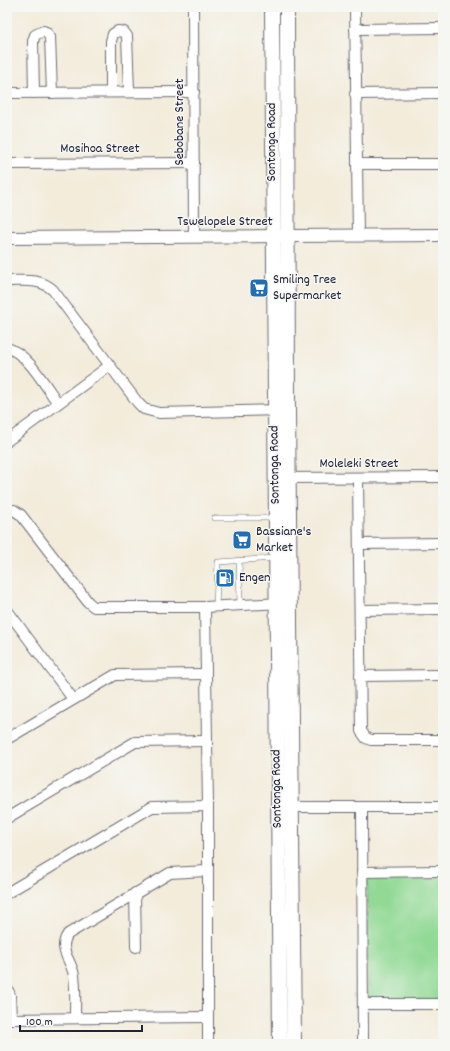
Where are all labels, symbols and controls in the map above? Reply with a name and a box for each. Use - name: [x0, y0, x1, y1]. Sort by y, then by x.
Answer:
- street label: Sebobane Street: [170, 78, 190, 166]
- street label: Sontonga Road: [262, 103, 282, 181]
- street label: Mosihoa Street: [60, 139, 140, 159]
- street label: Tswelopele Street: [177, 212, 273, 232]
- place label: Smiling Tree Supermarket: [273, 270, 341, 306]
- supermarket icon: Smiling Tree Supermarket: [248, 277, 270, 299]
- street label: Sontonga Road: [264, 425, 286, 505]
- street label: Moleleki Street: [320, 454, 398, 474]
- place label: Bassiane's Market: [256, 522, 312, 558]
- supermarket icon: Bassiane's Market: [231, 529, 253, 551]
- fuel station icon: Engen: [214, 567, 236, 589]
- place label: Engen: [239, 568, 271, 588]
- street label: Sontonga Road: [266, 749, 288, 829]
- scale bar: [20, 1007, 142, 1033]
- text: 100 m: [26, 1014, 53, 1031]

